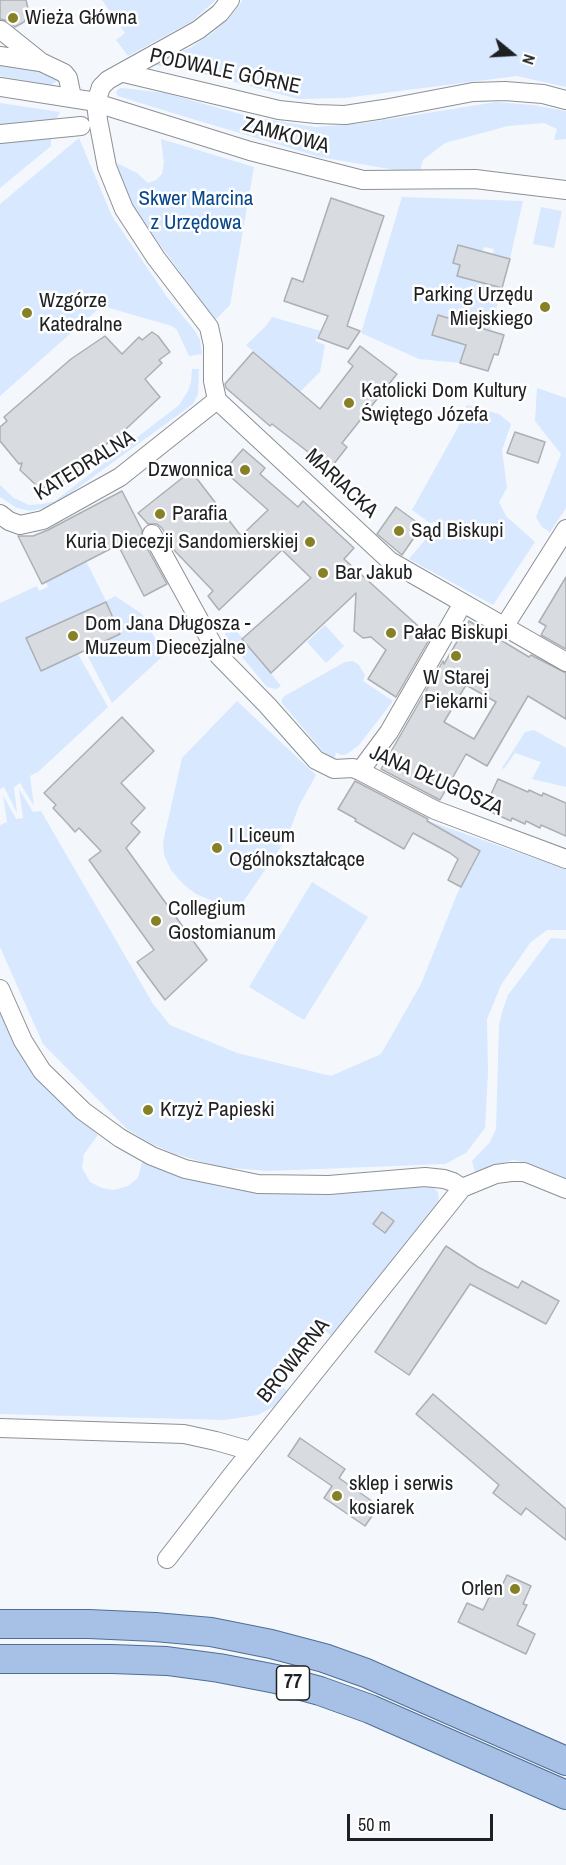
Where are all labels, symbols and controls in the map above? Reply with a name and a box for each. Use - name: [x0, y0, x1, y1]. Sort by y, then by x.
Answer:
- place label: Wieża Główna: [25, 5, 137, 31]
- marker: Wieża Główna: [6, 11, 20, 25]
- north arrow: [482, 24, 542, 84]
- street label: PODWALE GÓRNE: [147, 44, 303, 100]
- text: N: [517, 52, 541, 67]
- street label: ZAMKOWA: [240, 112, 332, 160]
- park label: Skwer Marcina z Urzędowa: [139, 186, 253, 236]
- place label: Parking Urzędu Miejskiego: [413, 282, 533, 332]
- place label: Wzgórze Katedralne: [39, 288, 122, 338]
- marker: Parking Urzędu Miejskiego: [538, 300, 552, 314]
- marker: Wzgórze Katedralne: [20, 306, 34, 320]
- place label: Katolicki Dom Kultury Świętego Józefa: [361, 378, 527, 428]
- marker: Katolicki Dom Kultury Świętego Józefa: [342, 396, 356, 410]
- street label: KATEDRALNA: [30, 425, 140, 507]
- street label: MARIACKA: [300, 444, 382, 524]
- place label: Dzwonnica: [148, 457, 233, 483]
- marker: Dzwonnica: [238, 463, 252, 477]
- place label: Parafia: [172, 501, 228, 527]
- marker: Parafia: [153, 507, 167, 521]
- place label: Sąd Biskupi: [411, 518, 504, 544]
- marker: Sąd Biskupi: [392, 524, 406, 538]
- place label: Kuria Diecezji Sandomierskiej: [65, 529, 298, 555]
- marker: Kuria Diecezji Sandomierskiej: [303, 535, 317, 549]
- place label: Bar Jakub: [335, 560, 413, 586]
- marker: Bar Jakub: [316, 566, 330, 580]
- place label: Dom Jana Długosza - Muzeum Diecezjalne: [85, 611, 251, 661]
- place label: Pałac Biskupi: [403, 620, 508, 646]
- marker: Pałac Biskupi: [384, 626, 398, 640]
- marker: Dom Jana Długosza - Muzeum Diecezjalne: [66, 629, 80, 643]
- marker: W Starej Piekarni: [449, 649, 463, 663]
- place label: W Starej Piekarni: [423, 665, 489, 715]
- street label: JANA DŁUGOSZA: [365, 740, 507, 822]
- place label: I Liceum Ogólnokształcące: [229, 823, 365, 873]
- marker: I Liceum Ogólnokształcące: [210, 841, 224, 855]
- place label: Collegium Gostomianum: [168, 896, 276, 946]
- marker: Collegium Gostomianum: [149, 914, 163, 928]
- place label: Krzyż Papieski: [160, 1097, 275, 1123]
- marker: Krzyż Papieski: [141, 1103, 155, 1117]
- street label: BROWARNA: [252, 1314, 336, 1408]
- place label: sklep i serwis kosiarek: [349, 1471, 453, 1521]
- marker: sklep i serwis kosiarek: [330, 1489, 344, 1503]
- place label: Orlen: [461, 1576, 503, 1602]
- marker: Orlen: [508, 1582, 522, 1596]
- road number: 77: [276, 1666, 310, 1700]
- scale bar: [350, 1802, 496, 1840]
- text: 50 m: [358, 1812, 391, 1837]

